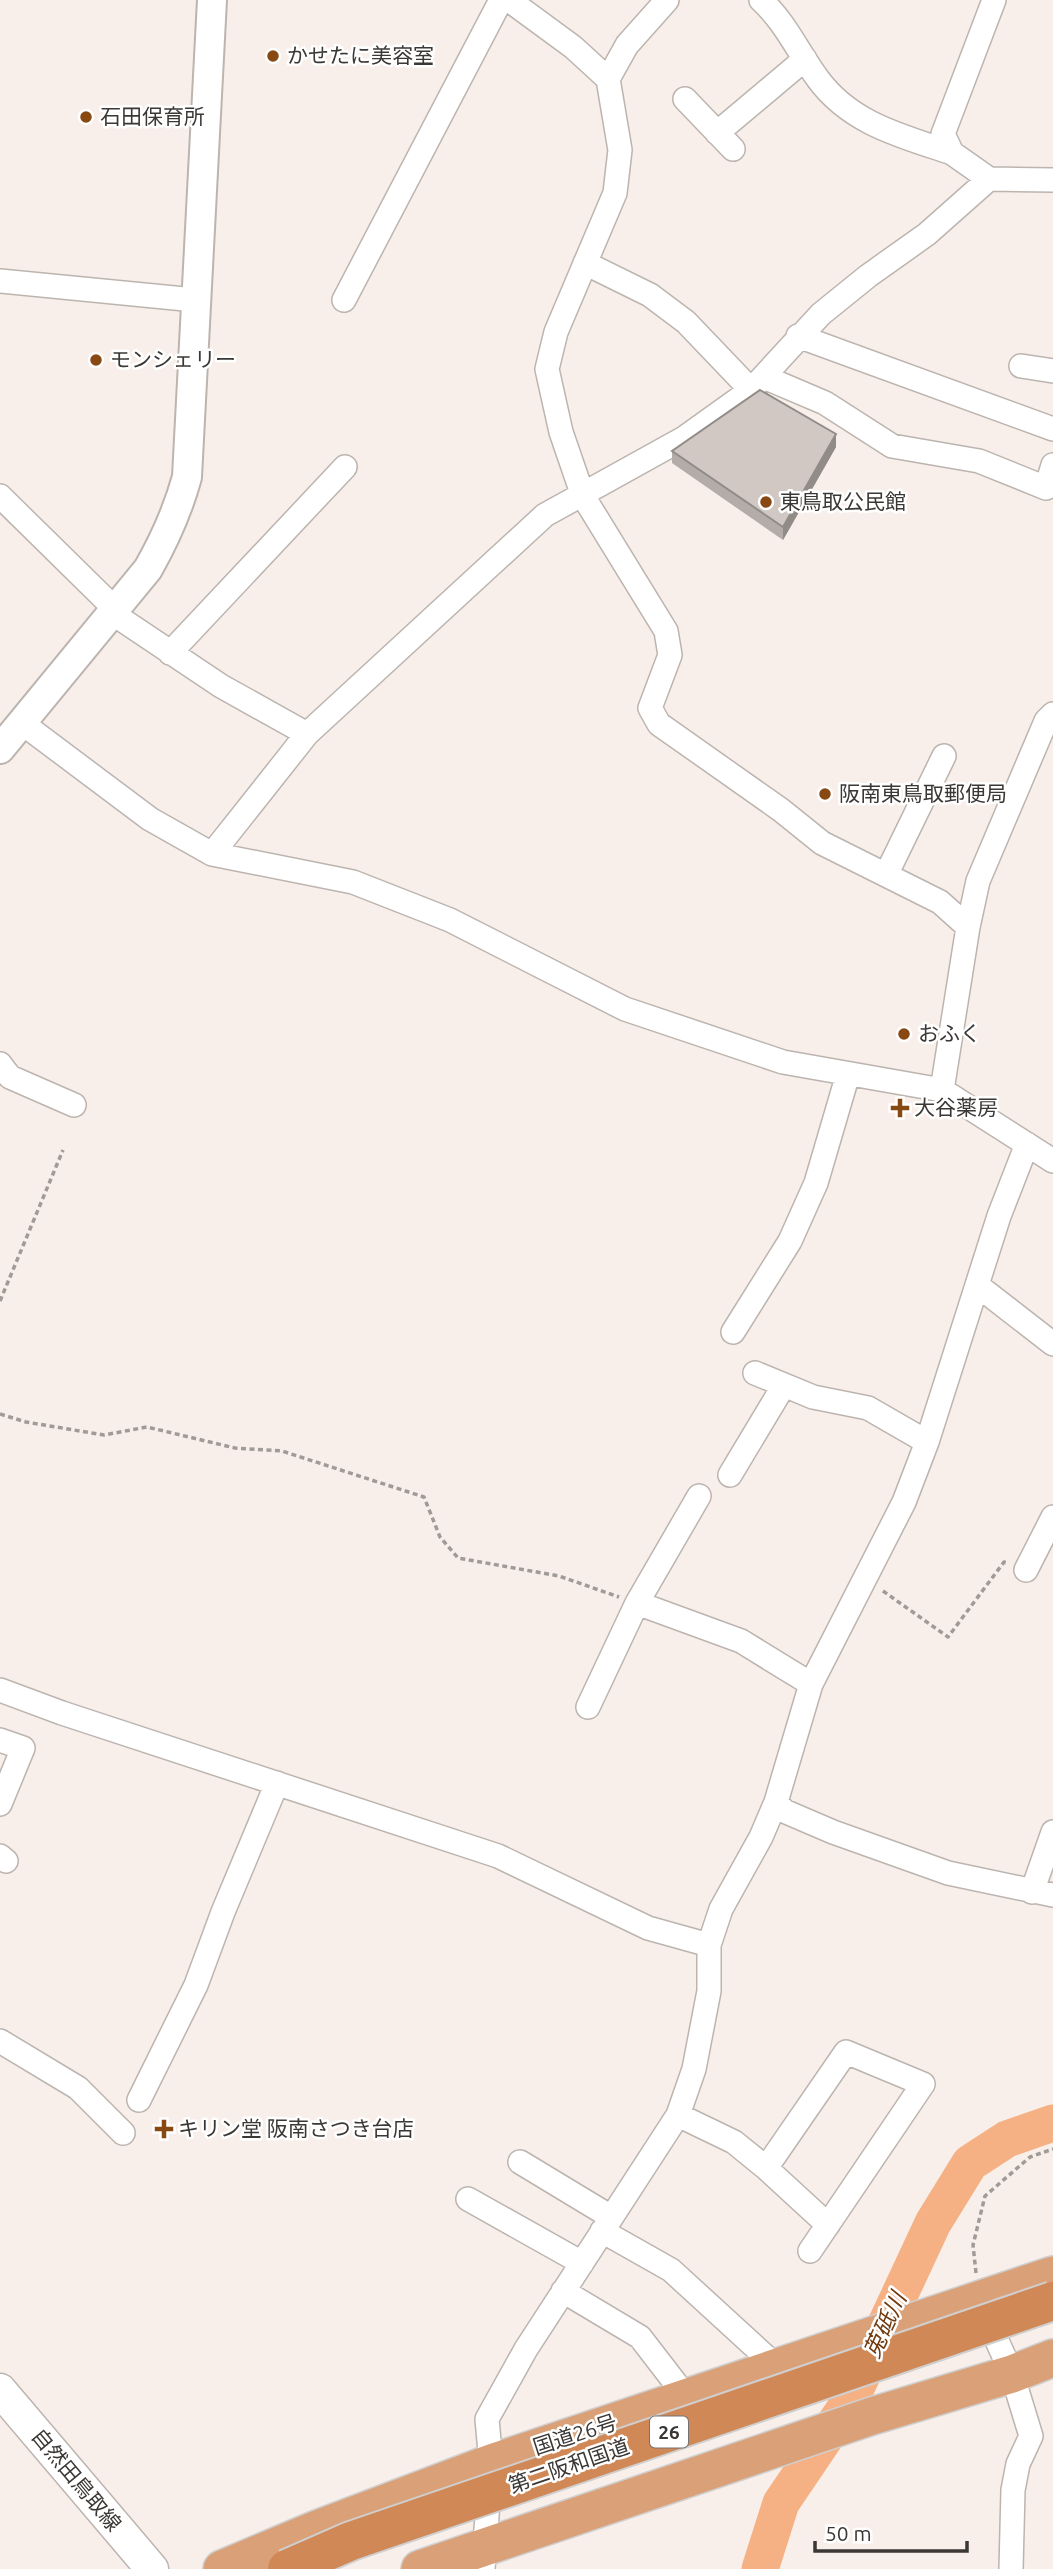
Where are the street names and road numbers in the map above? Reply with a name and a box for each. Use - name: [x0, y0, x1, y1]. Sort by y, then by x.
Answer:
- street label: 国道26号: [530, 2409, 620, 2459]
- road number: 26: [650, 2416, 688, 2448]
- street label: 自然田鳥取線: [27, 2423, 126, 2535]
- street label: 第二阪和国道: [505, 2433, 632, 2497]

